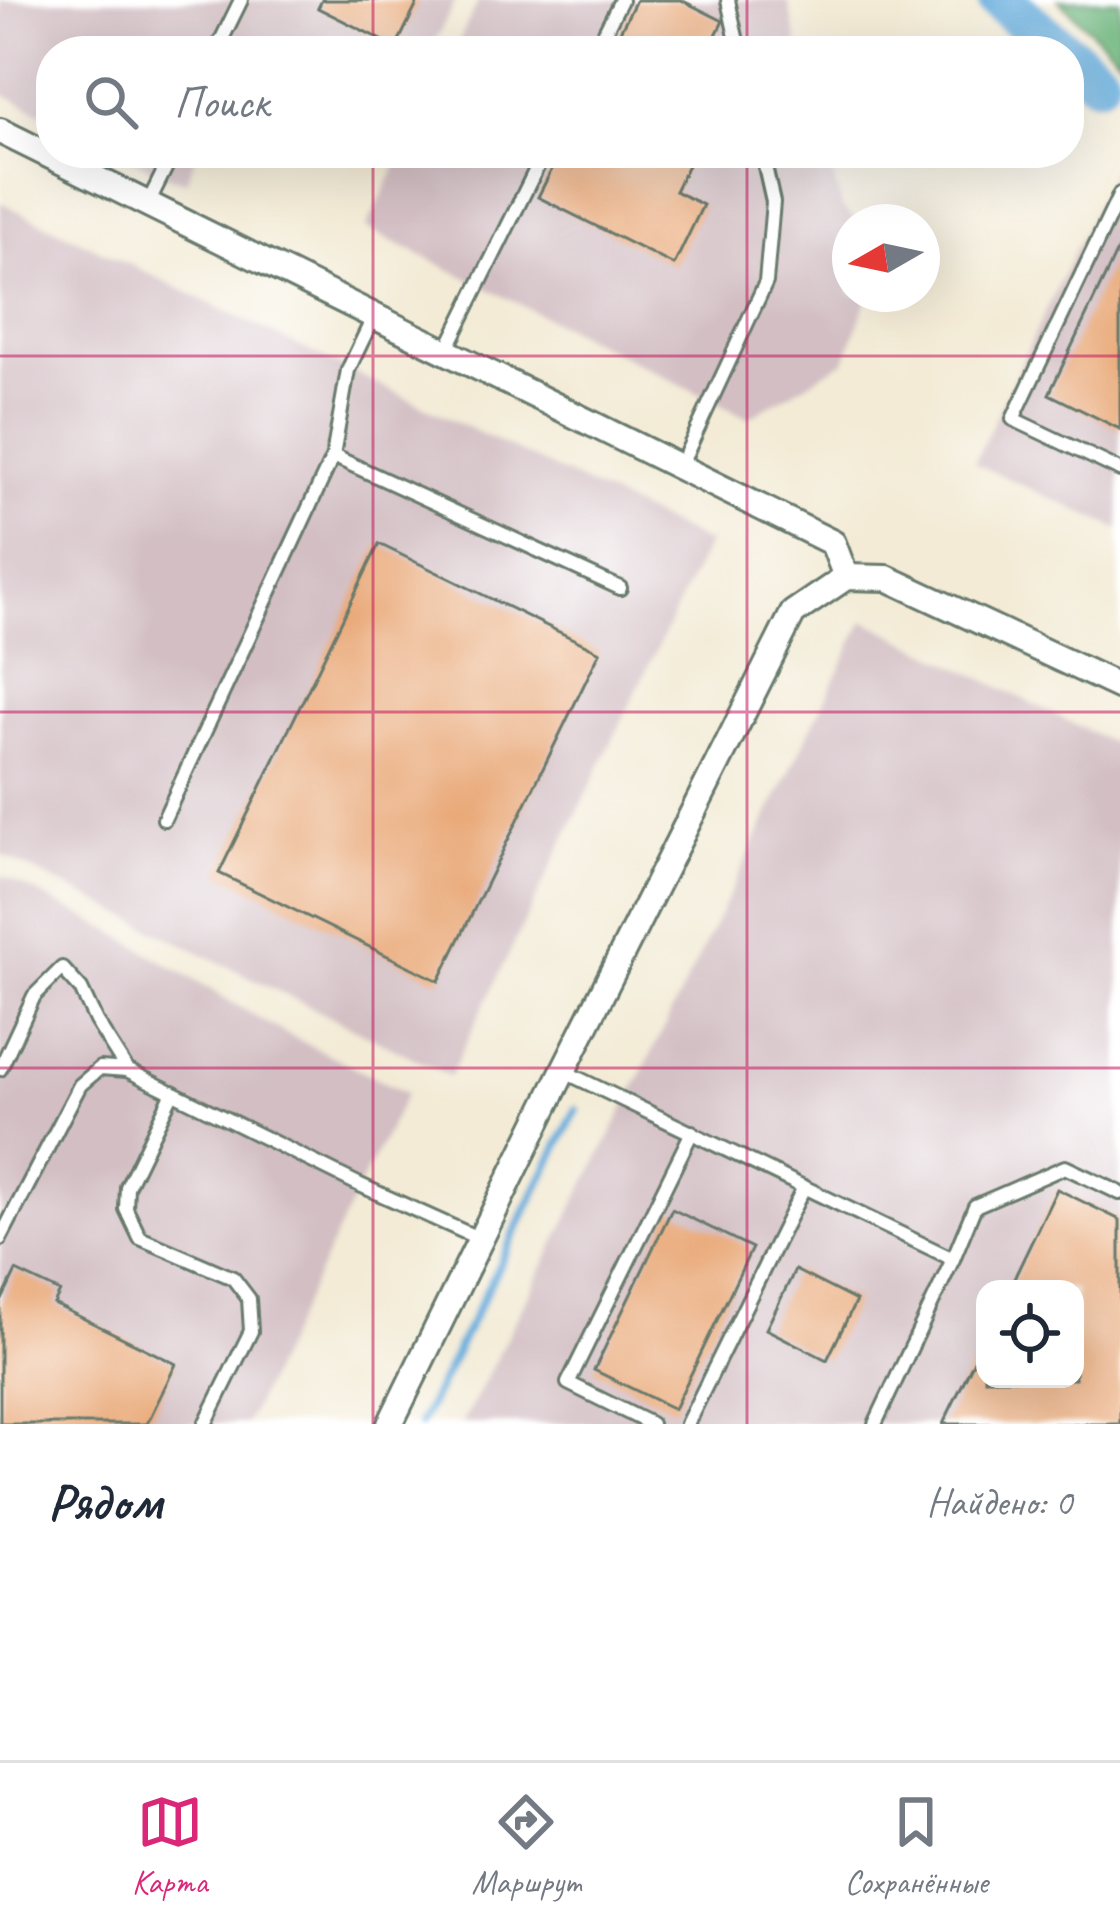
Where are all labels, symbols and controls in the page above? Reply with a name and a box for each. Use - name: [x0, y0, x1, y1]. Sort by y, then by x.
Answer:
- search box: [36, 36, 1084, 168]
- icon: search: [78, 69, 144, 135]
- text: Поиск: [174, 74, 269, 131]
- north arrow: [832, 204, 940, 312]
- map controls: [976, 1280, 1084, 1388]
- button: locate: [976, 1280, 1084, 1388]
- text: Рядом: [48, 1470, 162, 1534]
- text: Найдено: 0: [927, 1478, 1072, 1527]
- tab: Карта: [132, 1789, 208, 1903]
- tab: Маршрут: [472, 1789, 581, 1903]
- tab: Сохранённые: [845, 1789, 988, 1903]

